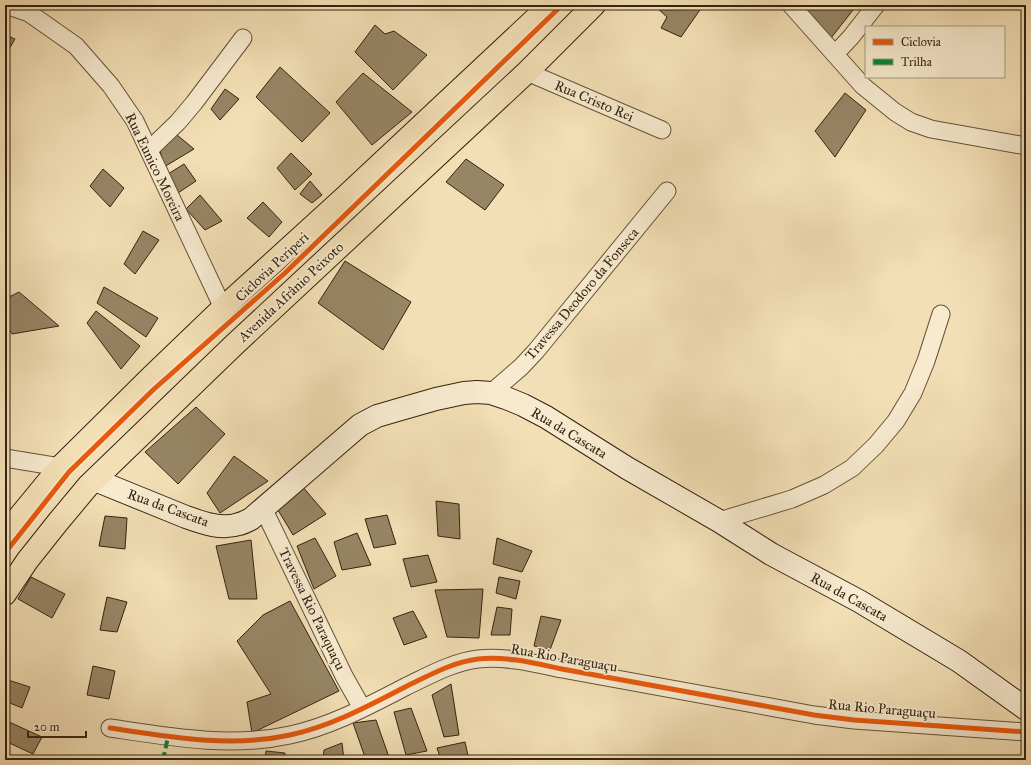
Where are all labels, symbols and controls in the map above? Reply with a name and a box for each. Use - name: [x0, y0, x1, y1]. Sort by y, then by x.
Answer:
- legend: [865, 26, 1005, 78]
- text: Ciclovia: [901, 35, 942, 49]
- text: Trilha: [901, 55, 933, 69]
- street label: Rua Cristo Rei: [552, 77, 636, 125]
- street label: Rua Eunico Moreira: [121, 110, 189, 224]
- street label: Travessa Deodoro da Fonseca: [522, 224, 642, 364]
- street label: Ciclovia Periperi: [232, 229, 312, 305]
- street label: Avenida Afrânio Peixoto: [234, 239, 347, 346]
- street label: Rua da Cascata: [528, 404, 610, 462]
- street label: Rua da Cascata: [125, 485, 211, 531]
- street label: Travessa Rio Paraquaçu: [274, 545, 349, 674]
- street label: Rua da Cascata: [808, 569, 891, 625]
- street label: Rua Rio Paraguaçu: [509, 640, 619, 676]
- street label: Rua Rio Paraguaçu: [827, 696, 937, 722]
- scale bar: [28, 713, 86, 739]
- text: 20 m: [34, 720, 60, 734]

